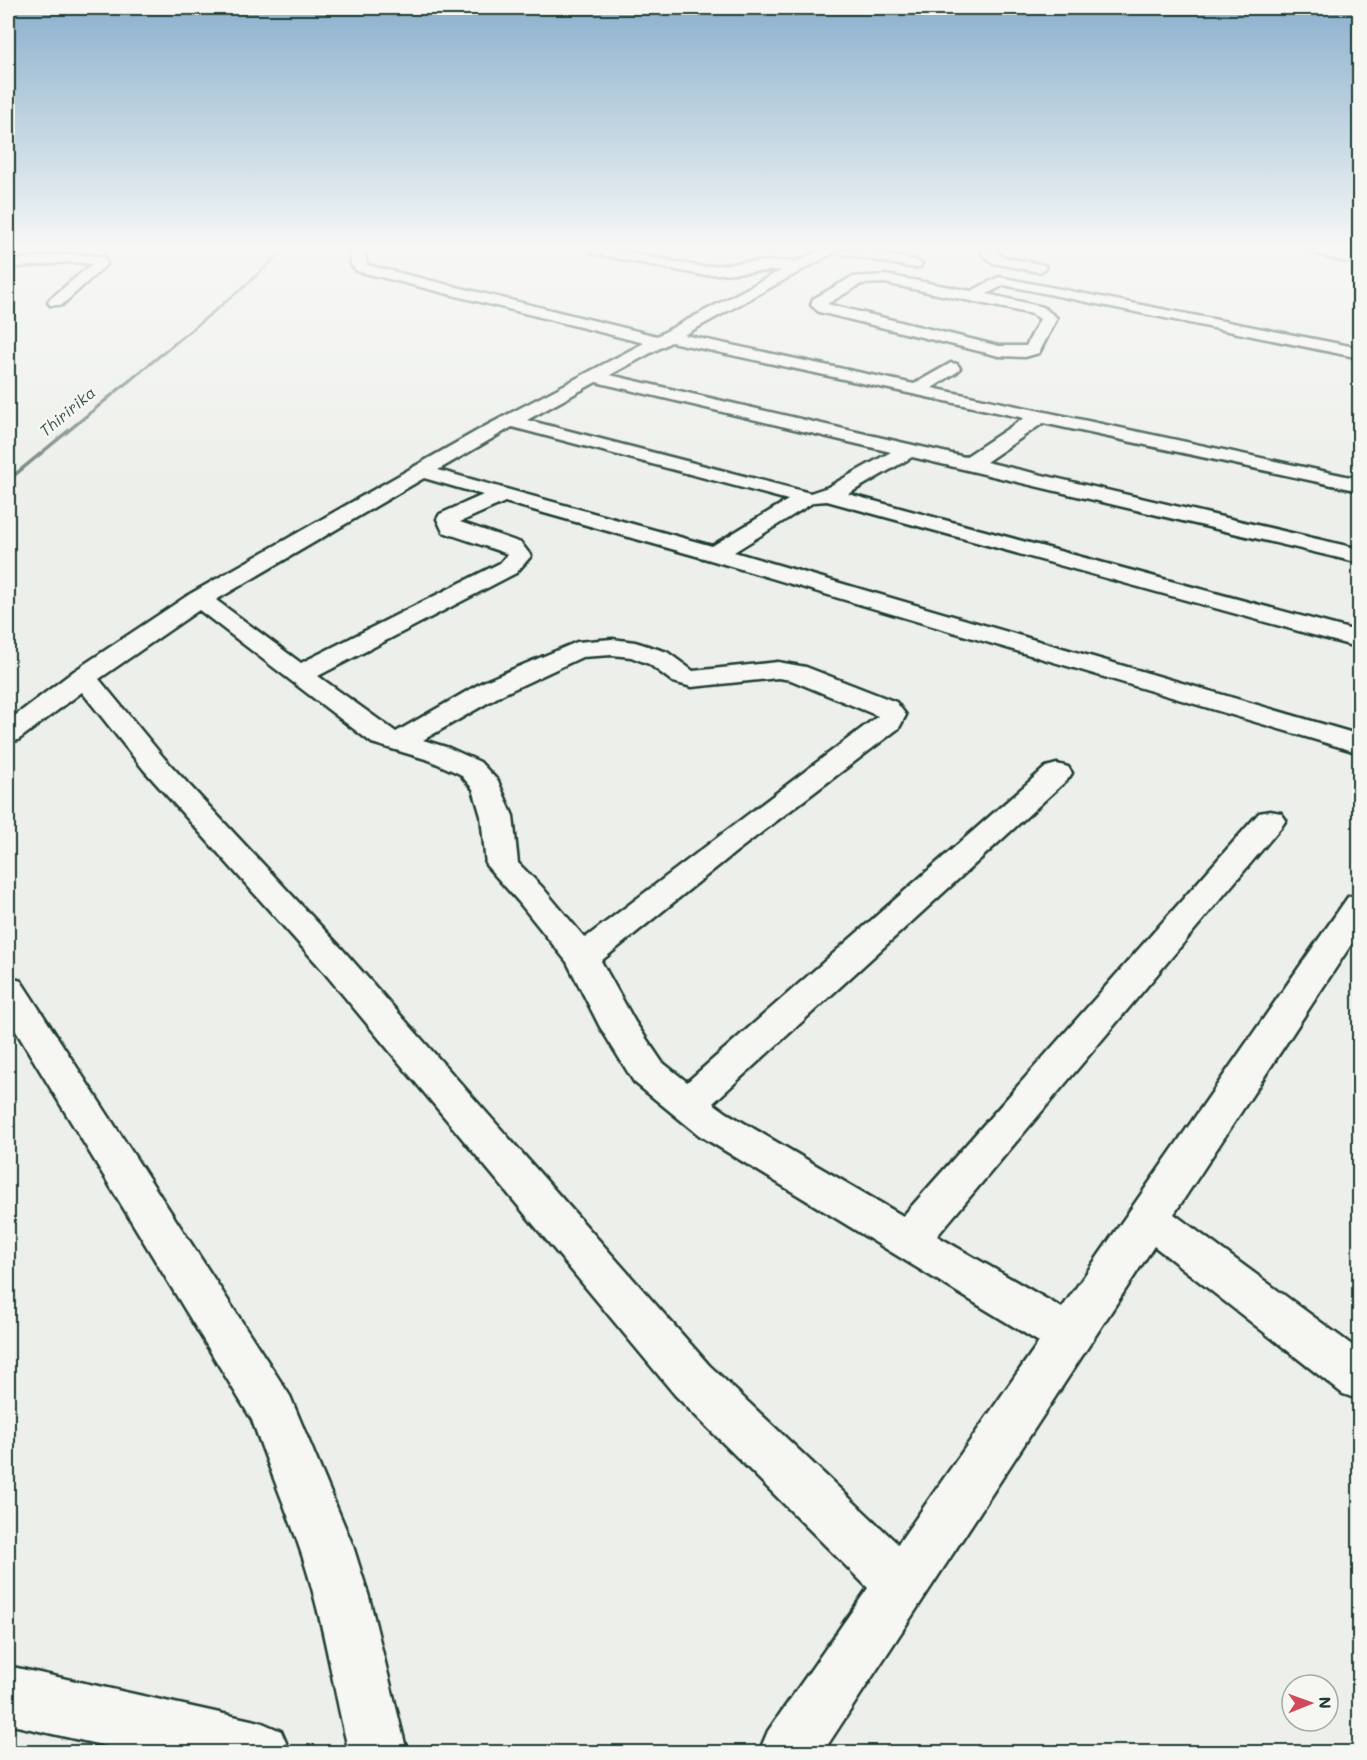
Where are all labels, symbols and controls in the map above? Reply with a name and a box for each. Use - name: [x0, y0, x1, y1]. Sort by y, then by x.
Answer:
- water label: Thiririka: [35, 381, 99, 441]
- north arrow: [1280, 1673, 1340, 1733]
- text: N: [1315, 1696, 1336, 1709]

